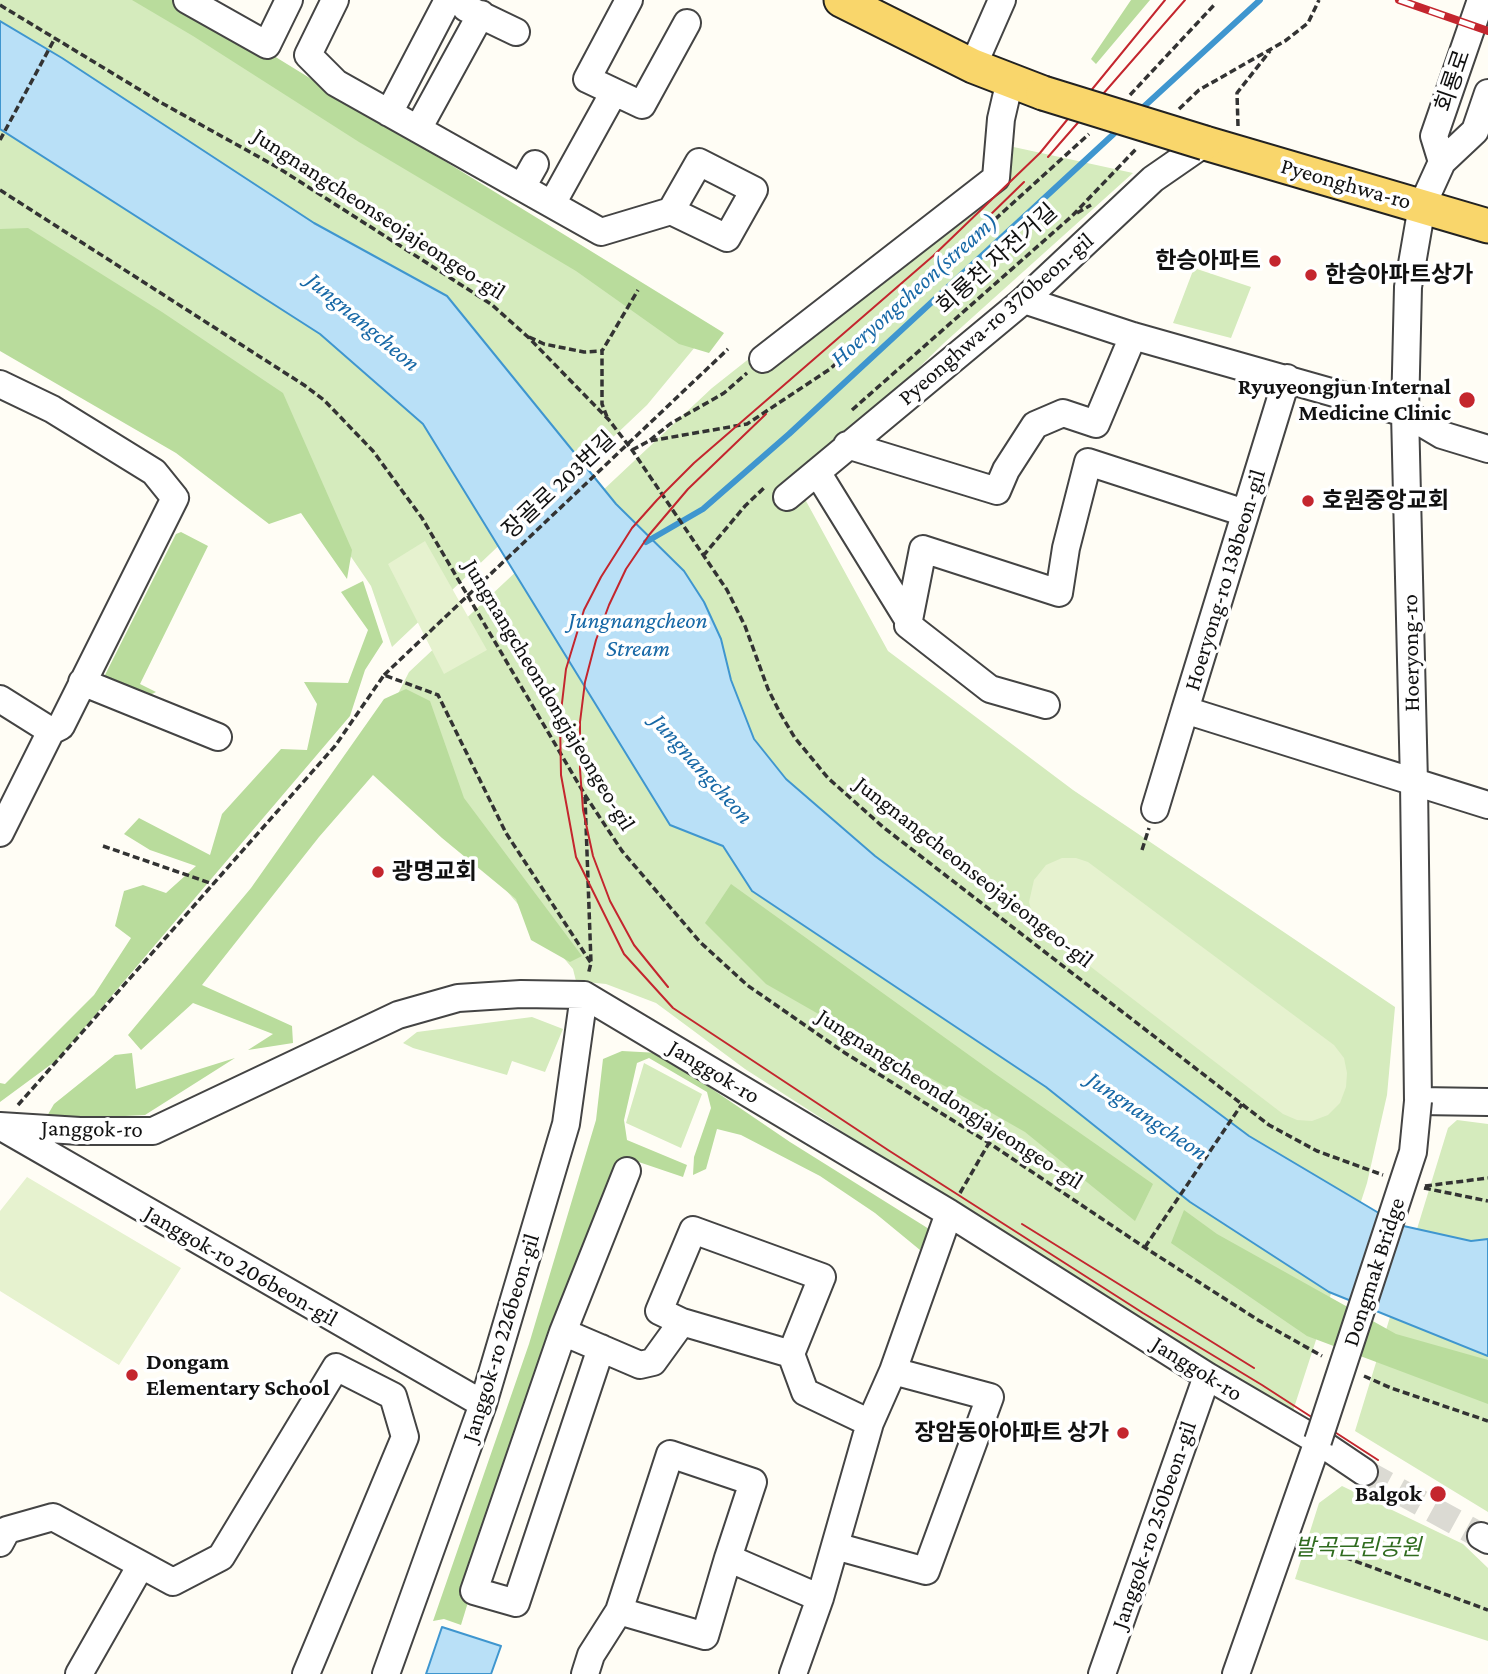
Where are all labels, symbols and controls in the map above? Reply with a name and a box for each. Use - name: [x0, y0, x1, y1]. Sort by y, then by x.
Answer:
- street label: 회룡로: [1430, 46, 1476, 116]
- street label: Jungnangcheonseojajeongeo-gil: [248, 122, 510, 306]
- street label: Pyeonghwa-ro: [1278, 152, 1414, 216]
- street label: 회룡천 자전거길: [931, 198, 1063, 320]
- water label: Hoeryongcheon(stream): [824, 207, 1004, 373]
- street label: Pyeonghwa-ro 370beon-gil: [893, 227, 1099, 411]
- place label: 한승아파트: [1155, 247, 1261, 275]
- marker: 한승아파트: [1267, 253, 1283, 269]
- place label: 한승아파트상가: [1325, 261, 1473, 289]
- water label: Jungnangcheon: [300, 266, 426, 378]
- marker: 한승아파트상가: [1303, 267, 1319, 283]
- place label: Ryuyeongjun Internal Medicine Clinic: [1238, 373, 1451, 427]
- marker: Ryuyeongjun Internal Medicine Clinic: [1457, 390, 1477, 410]
- street label: 장골로 203번길: [497, 426, 621, 544]
- street label: Hoeryong-ro 138beon-gil: [1178, 466, 1272, 694]
- place label: 호원중앙교회: [1322, 487, 1449, 515]
- marker: 호원중앙교회: [1300, 493, 1316, 509]
- street label: Jungnangcheondongjajeongeo-gil: [457, 554, 641, 836]
- street label: Hoeryong-ro: [1396, 594, 1426, 712]
- water label: Jungnangcheon Stream: [568, 607, 708, 663]
- water label: Jungnangcheon: [645, 708, 759, 830]
- street label: Jungnangcheonseojajeongeo-gil: [849, 770, 1099, 974]
- place label: 광명교회: [392, 858, 477, 886]
- marker: 광명교회: [370, 864, 386, 880]
- street label: Jungnangcheondongjajeongeo-gil: [812, 1003, 1088, 1195]
- street label: Janggok-ro: [663, 1034, 765, 1110]
- water label: Jungnangcheon: [1081, 1065, 1213, 1167]
- street label: Janggok-ro: [41, 1114, 143, 1144]
- street label: Dongmak Bridge: [1337, 1194, 1411, 1350]
- street label: Janggok-ro 206beon-gil: [139, 1199, 343, 1333]
- street label: Janggok-ro 226beon-gil: [456, 1230, 546, 1446]
- street label: Janggok-ro: [1147, 1330, 1247, 1408]
- place label: Dongam Elementary School: [146, 1348, 330, 1402]
- marker: Dongam Elementary School: [124, 1367, 140, 1383]
- street label: Janggok-ro 250beon-gil: [1105, 1417, 1203, 1633]
- place label: 장암동아아파트 상가: [914, 1419, 1109, 1447]
- marker: 장암동아아파트 상가: [1115, 1425, 1131, 1441]
- place label: Balgok: [1355, 1480, 1422, 1508]
- marker: Balgok: [1428, 1484, 1448, 1504]
- park label: 발곡근린공원: [1295, 1534, 1421, 1562]

